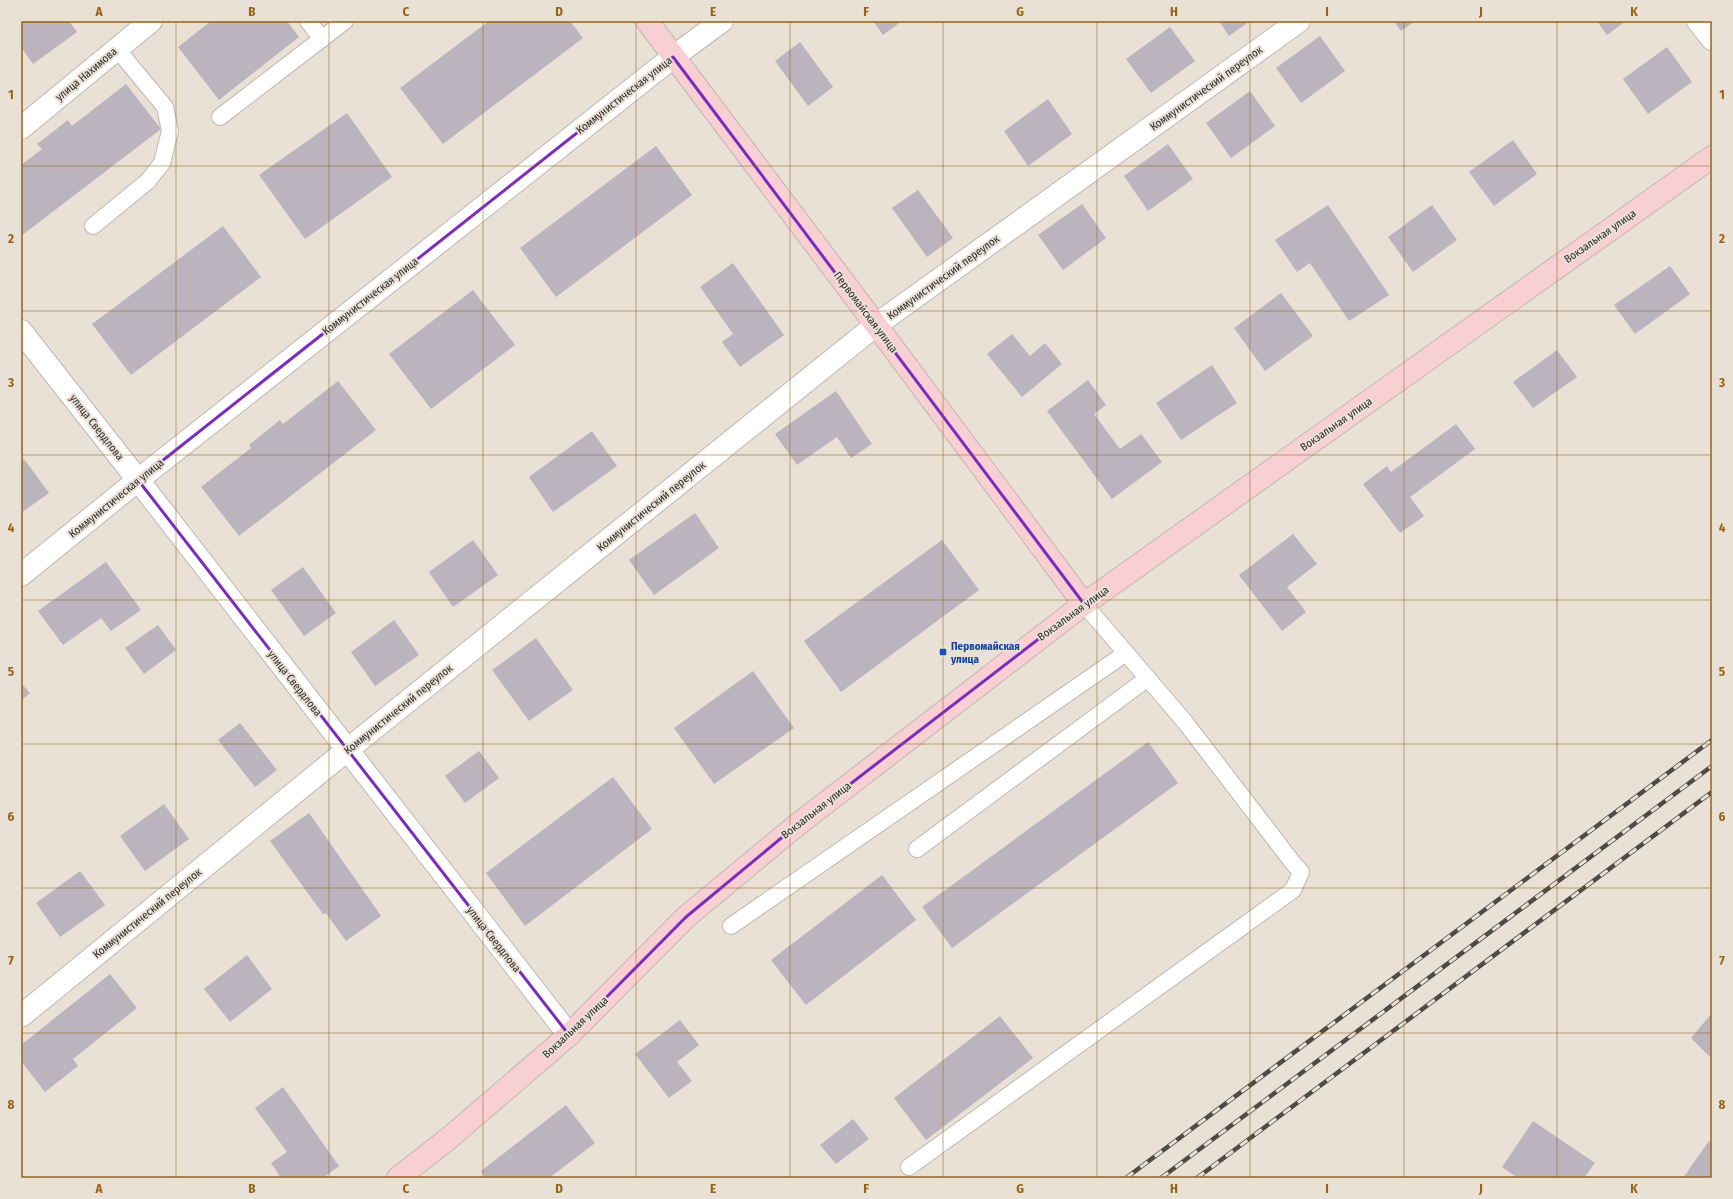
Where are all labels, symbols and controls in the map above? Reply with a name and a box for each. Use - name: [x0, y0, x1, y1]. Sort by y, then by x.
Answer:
- text: A: [94, 4, 103, 19]
- text: B: [248, 4, 256, 19]
- text: C: [403, 4, 410, 19]
- text: D: [555, 4, 563, 19]
- text: E: [710, 4, 716, 19]
- text: F: [863, 4, 869, 19]
- text: G: [1016, 4, 1024, 19]
- text: H: [1170, 4, 1178, 19]
- text: I: [1325, 4, 1329, 19]
- text: J: [1478, 4, 1483, 19]
- text: K: [1630, 4, 1638, 19]
- street label: Коммунистический переулок: [1148, 43, 1266, 134]
- street label: улица Нахимова: [53, 45, 120, 104]
- street label: Коммунистическая улица: [574, 54, 675, 137]
- text: 1: [8, 87, 14, 102]
- text: 1: [1719, 87, 1725, 102]
- street label: Вокзальная улица: [1562, 207, 1639, 266]
- text: 2: [7, 231, 14, 246]
- text: 2: [1718, 231, 1725, 246]
- street label: Коммунистический переулок: [885, 232, 1003, 323]
- street label: Коммунистическая улица: [320, 255, 421, 338]
- street label: Первомайская улица: [831, 269, 900, 355]
- text: 3: [7, 375, 14, 390]
- text: 3: [1718, 375, 1725, 390]
- street label: улица Свердлова: [67, 392, 126, 463]
- street label: Вокзальная улица: [1298, 395, 1375, 454]
- street label: Коммунистическая улица: [66, 456, 166, 541]
- street label: Коммунистический переулок: [595, 458, 709, 554]
- text: 4: [8, 520, 15, 535]
- text: 4: [1719, 520, 1726, 535]
- street label: Вокзальная улица: [1035, 583, 1111, 644]
- place label: Первомайская улица: [950, 640, 1020, 666]
- marker: Первомайская улица: [938, 647, 948, 657]
- street label: улица Свердлова: [265, 648, 324, 719]
- street label: Коммунистический переулок: [342, 661, 456, 757]
- text: 5: [8, 664, 14, 679]
- text: 5: [1719, 664, 1725, 679]
- street label: Вокзальная улица: [779, 779, 854, 842]
- text: 6: [8, 809, 15, 824]
- text: 6: [1719, 809, 1726, 824]
- street label: Коммунистический переулок: [91, 865, 205, 961]
- street label: улица Свердлова: [464, 904, 523, 975]
- text: 7: [8, 953, 14, 968]
- text: 7: [1719, 953, 1725, 968]
- street label: Вокзальная улица: [540, 994, 611, 1061]
- text: 8: [8, 1097, 15, 1112]
- text: 8: [1719, 1097, 1726, 1112]
- text: A: [94, 1181, 103, 1196]
- text: B: [248, 1181, 256, 1196]
- text: C: [403, 1181, 410, 1196]
- text: D: [555, 1181, 563, 1196]
- text: E: [710, 1181, 716, 1196]
- text: F: [863, 1181, 869, 1196]
- text: G: [1016, 1181, 1024, 1196]
- text: H: [1170, 1181, 1178, 1196]
- text: I: [1325, 1181, 1329, 1196]
- text: J: [1478, 1181, 1483, 1196]
- text: K: [1630, 1181, 1638, 1196]

